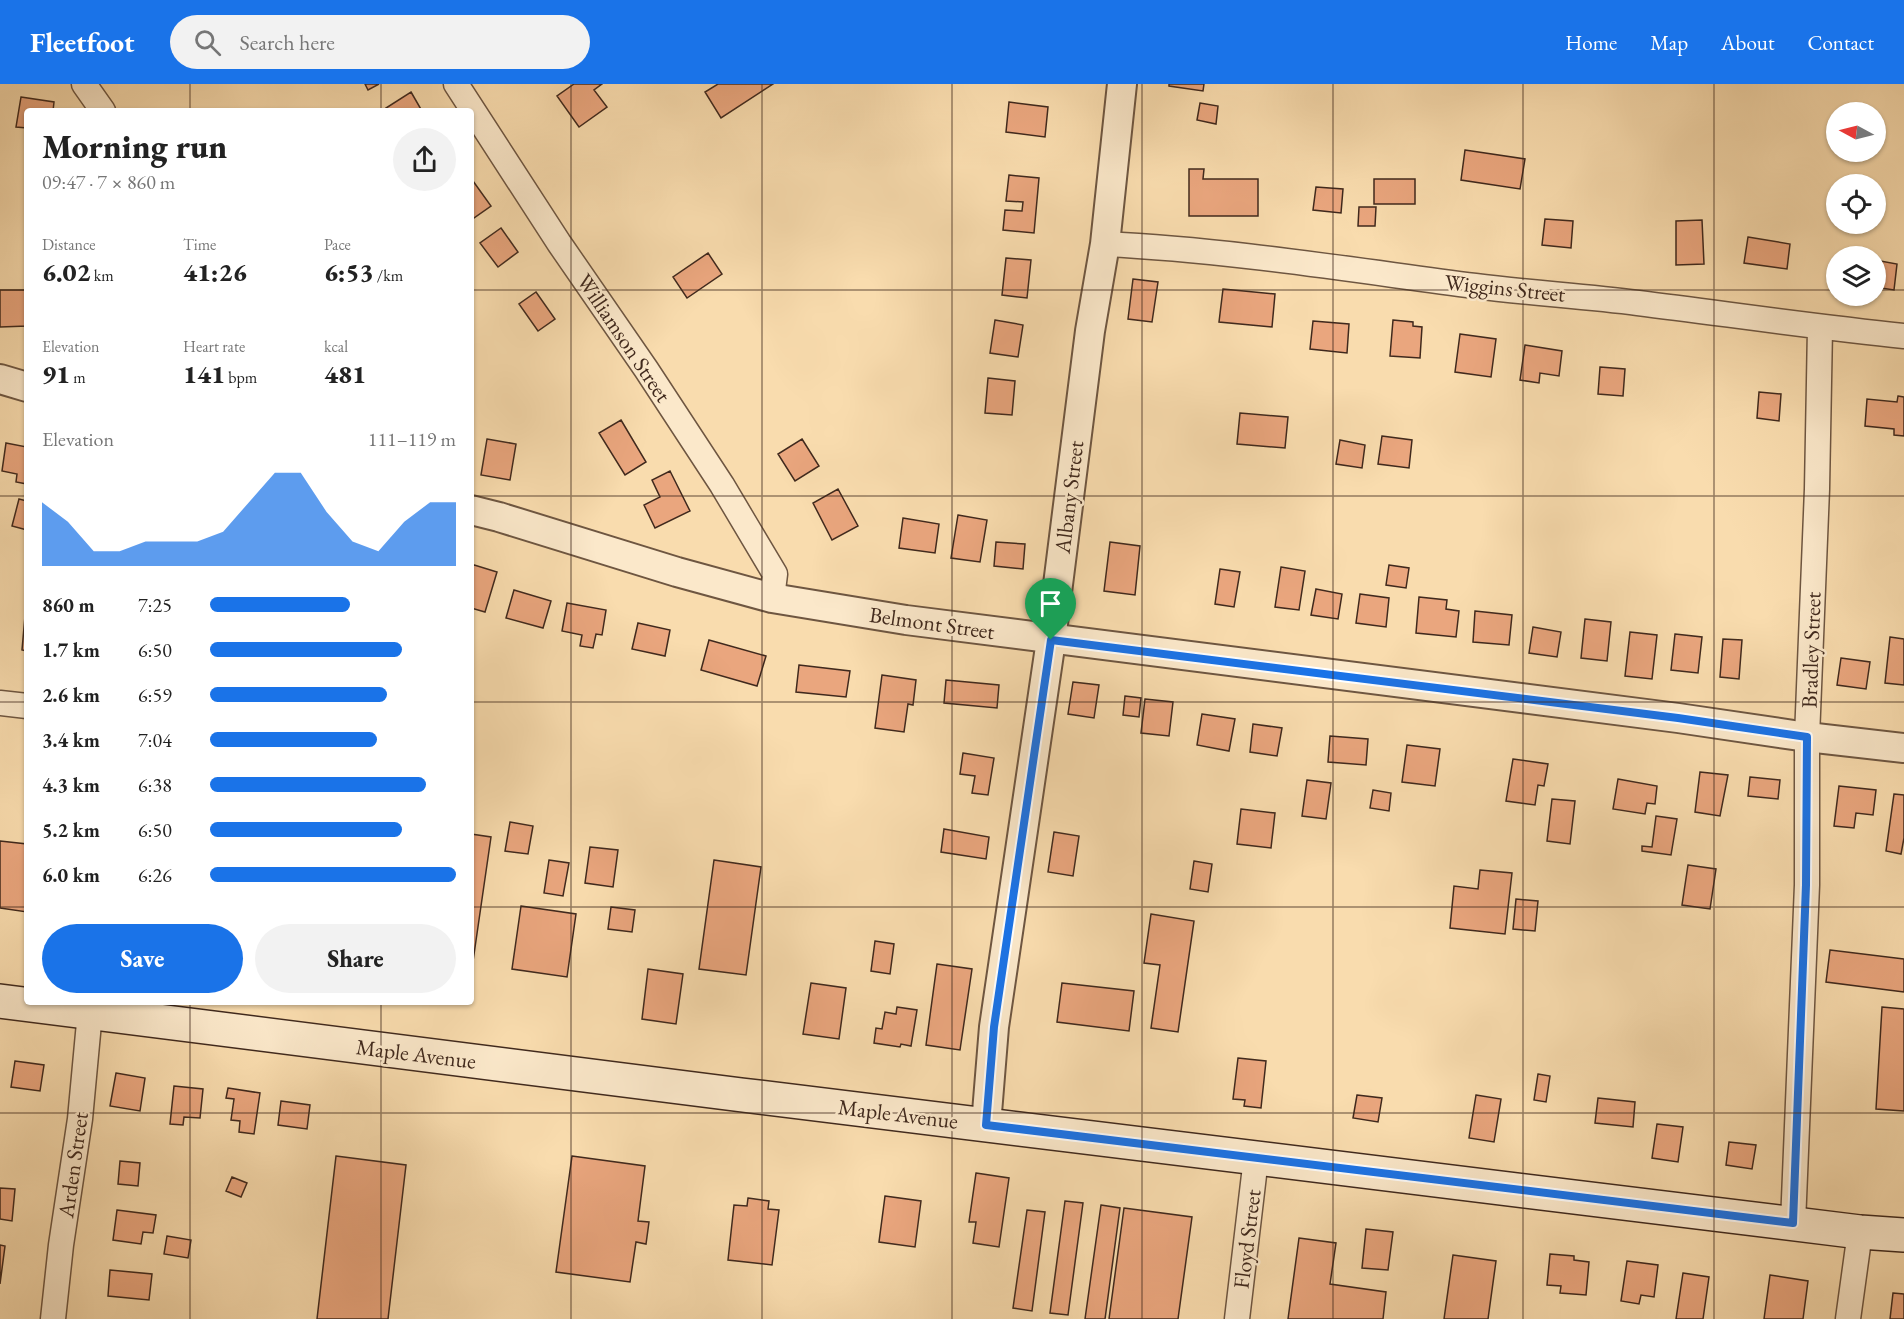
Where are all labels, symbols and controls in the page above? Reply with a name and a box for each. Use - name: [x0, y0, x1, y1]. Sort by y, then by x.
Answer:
- search box: [170, 15, 590, 69]
- text: Fleetfoot: [30, 24, 134, 60]
- icon: search: [191, 26, 224, 59]
- text: Search here: [239, 28, 335, 57]
- text: Home: [1565, 29, 1617, 56]
- text: Map: [1650, 29, 1688, 56]
- text: About: [1721, 29, 1774, 56]
- text: Contact: [1807, 29, 1874, 56]
- north arrow: [1826, 102, 1886, 162]
- map controls: [1826, 102, 1886, 306]
- text: Morning run: [42, 125, 227, 168]
- button: share: [393, 128, 456, 191]
- text: 09:47 · 7 × 860 m: [42, 169, 175, 195]
- button: locate: [1826, 174, 1886, 234]
- text: Distance: [42, 234, 95, 255]
- text: Time: [183, 234, 216, 255]
- text: Pace: [324, 234, 351, 255]
- button: layers: [1826, 246, 1886, 306]
- text: 6.02: [42, 255, 91, 289]
- text: 41:26: [183, 255, 247, 289]
- text: 6:53: [324, 255, 374, 289]
- text: km: [91, 265, 114, 286]
- text: /km: [374, 265, 403, 286]
- street label: Wiggins Street: [1443, 267, 1567, 309]
- street label: Williamson Street: [570, 268, 678, 408]
- text: Elevation: [42, 336, 100, 357]
- text: Heart rate: [183, 336, 245, 357]
- text: kcal: [324, 336, 348, 357]
- text: 91: [42, 357, 70, 391]
- text: 141: [183, 357, 225, 391]
- text: 481: [324, 357, 366, 391]
- text: m: [70, 367, 86, 388]
- text: bpm: [225, 367, 257, 388]
- text: Elevation: [42, 426, 114, 452]
- text: 111–119 m: [368, 426, 456, 452]
- street label: Albany Street: [1048, 439, 1090, 556]
- pin: [1025, 578, 1076, 640]
- icon: arrive: [1034, 587, 1067, 620]
- street label: Bradley Street: [1794, 591, 1828, 709]
- text: 860 m: [42, 592, 95, 618]
- text: 7:25: [138, 592, 172, 618]
- street label: Belmont Street: [868, 600, 997, 646]
- text: 1.7 km: [42, 637, 100, 663]
- text: 6:50: [138, 637, 172, 663]
- text: 2.6 km: [42, 682, 100, 708]
- text: 6:59: [138, 682, 172, 708]
- text: 3.4 km: [42, 727, 100, 753]
- text: 7:04: [138, 727, 172, 753]
- text: 4.3 km: [42, 772, 100, 798]
- text: 6:38: [138, 772, 172, 798]
- text: 5.2 km: [42, 817, 100, 843]
- text: 6:50: [138, 817, 172, 843]
- text: 6.0 km: [42, 862, 100, 888]
- text: 6:26: [138, 862, 172, 888]
- button: Save: [42, 924, 243, 993]
- button: Share: [255, 924, 456, 993]
- street label: Maple Avenue: [354, 1032, 478, 1076]
- street label: Maple Avenue: [836, 1092, 960, 1136]
- street label: Arden Street: [51, 1110, 95, 1221]
- street label: Floyd Street: [1227, 1188, 1267, 1290]

